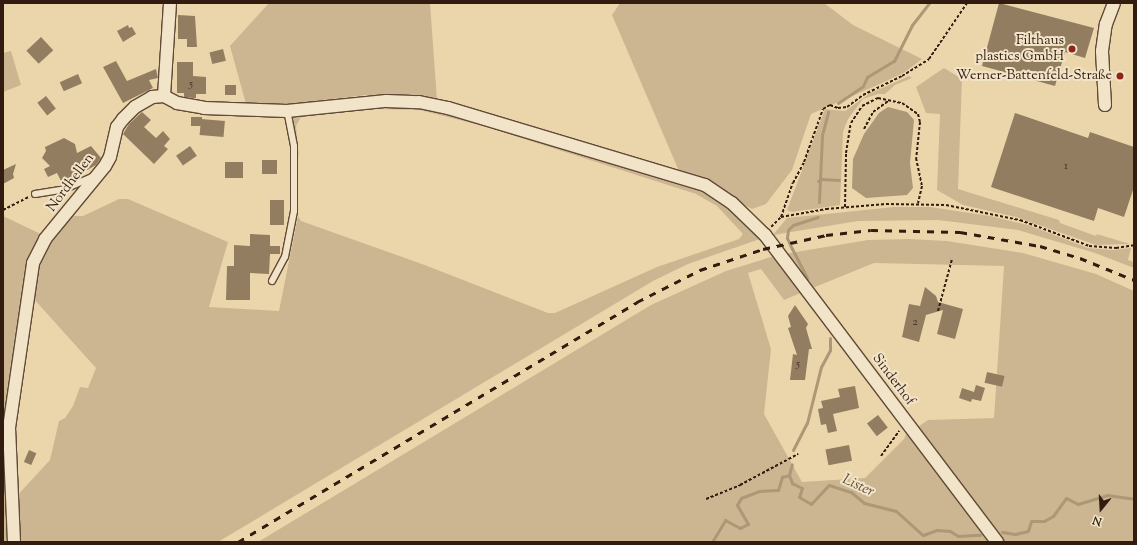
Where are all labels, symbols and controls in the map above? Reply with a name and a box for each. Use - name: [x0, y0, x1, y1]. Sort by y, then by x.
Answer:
- place label: Filthaus plastics GmbH: [975, 33, 1064, 66]
- marker: Filthaus plastics GmbH: [1067, 44, 1077, 54]
- place label: Werner-Battenfeld-Straße: [956, 68, 1112, 84]
- marker: Werner-Battenfeld-Straße: [1115, 71, 1125, 81]
- house number: 5: [189, 78, 193, 92]
- street label: Nordhellen: [44, 150, 98, 216]
- house number: 1: [1064, 160, 1068, 174]
- house number: 2: [912, 316, 918, 330]
- street label: Sinderhof: [868, 351, 918, 409]
- house number: 5: [796, 358, 800, 372]
- water label: Lister: [839, 471, 877, 501]
- north arrow: [1081, 489, 1121, 529]
- text: N: [1091, 511, 1104, 529]

